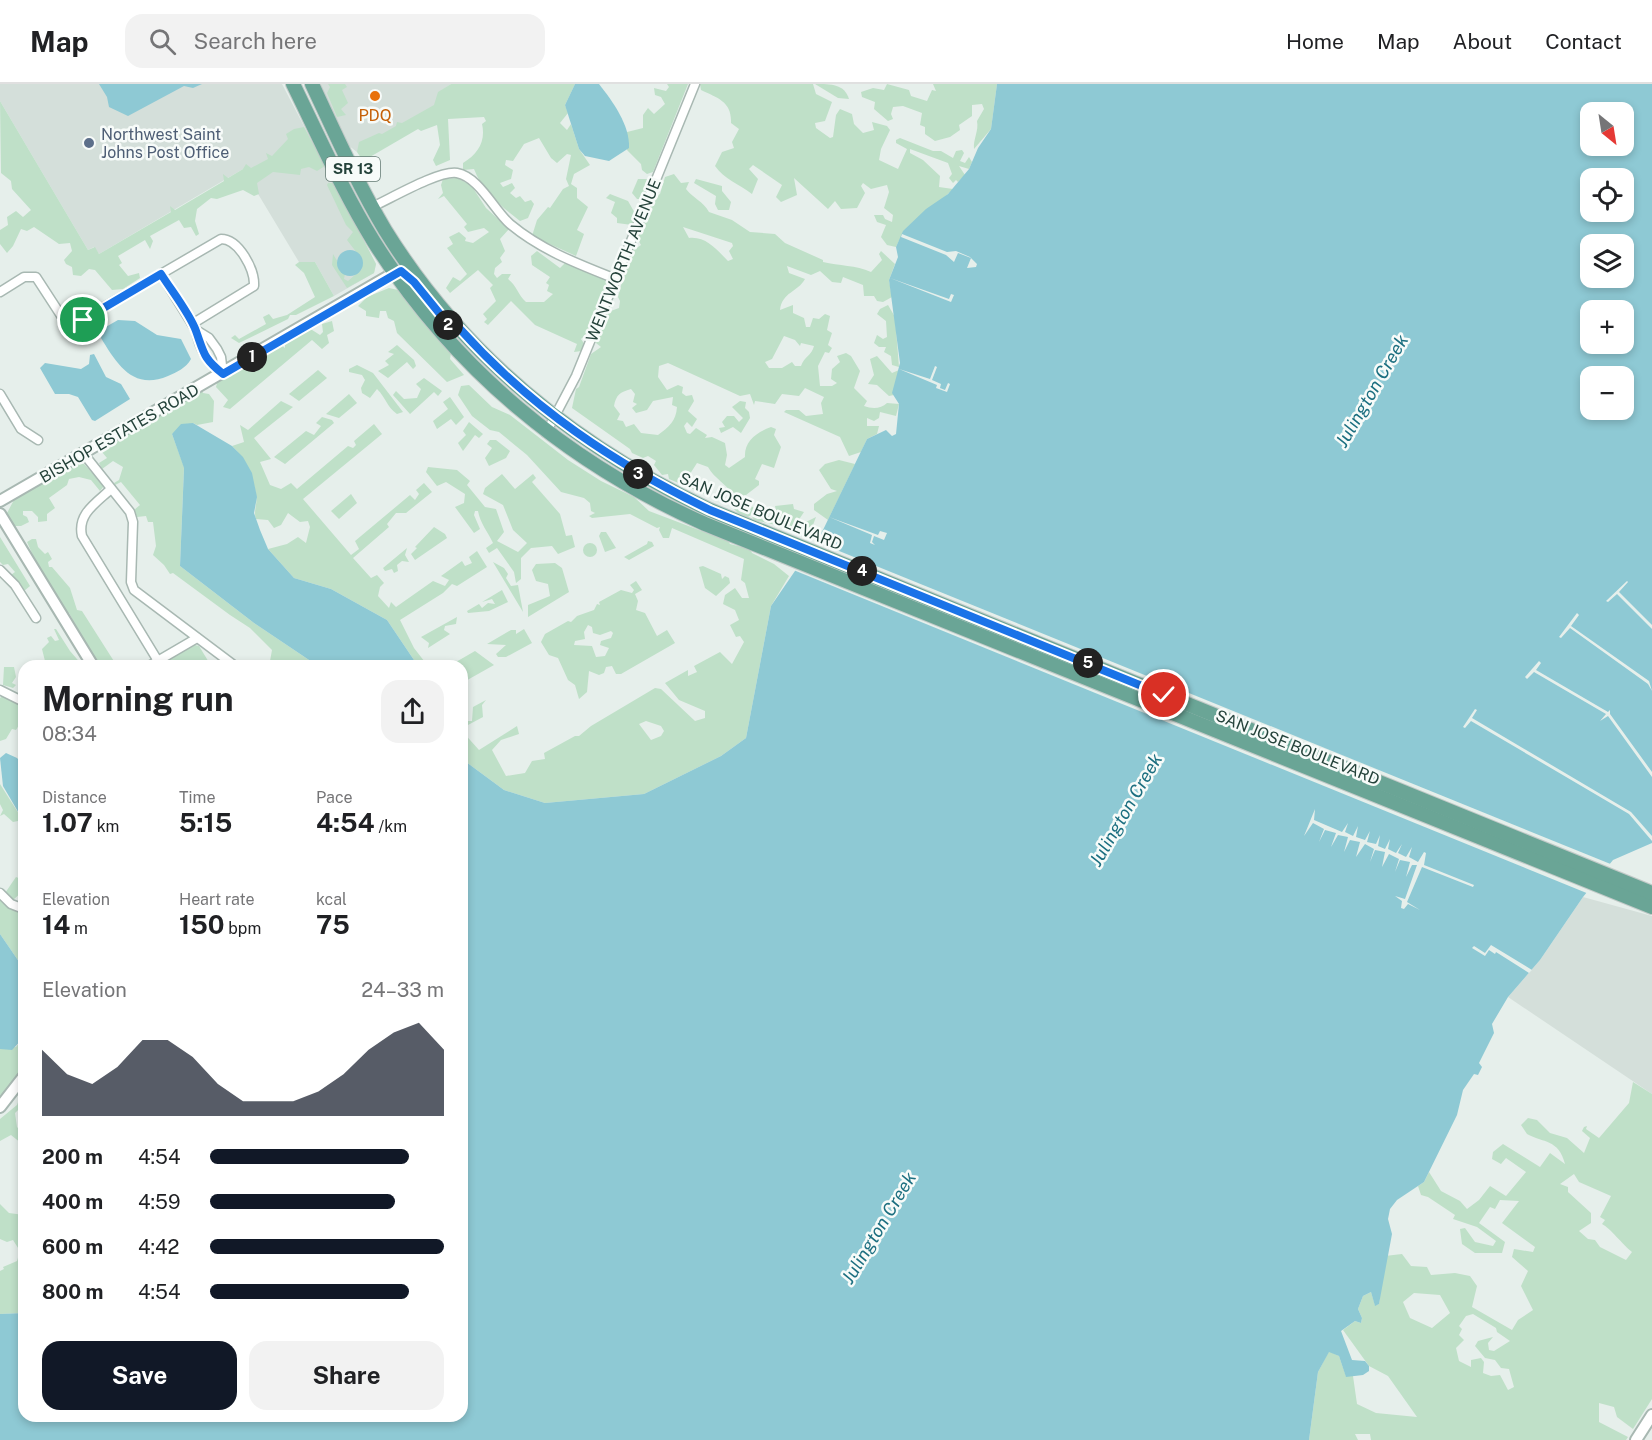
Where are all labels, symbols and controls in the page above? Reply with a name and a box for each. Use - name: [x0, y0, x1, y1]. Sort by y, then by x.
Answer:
- search box: [125, 14, 545, 68]
- text: Map: [30, 25, 89, 58]
- icon: search: [146, 25, 179, 58]
- text: Search here: [194, 28, 317, 54]
- text: Home: [1286, 29, 1344, 54]
- text: Map: [1377, 29, 1420, 54]
- text: About: [1453, 29, 1512, 54]
- text: Contact: [1545, 29, 1622, 54]
- marker: PDQ: [368, 89, 382, 103]
- north arrow: [1580, 102, 1634, 156]
- map controls: [1580, 102, 1634, 420]
- place label: PDQ: [358, 106, 392, 125]
- place label: Northwest Saint Johns Post Office: [101, 125, 229, 162]
- marker: Northwest Saint Johns Post Office: [82, 136, 96, 150]
- road number: SR 13: [326, 157, 380, 181]
- button: locate: [1580, 168, 1634, 222]
- street label: WENTWORTH AVENUE: [582, 176, 665, 344]
- button: layers: [1580, 234, 1634, 288]
- pin: [57, 294, 108, 345]
- button: +: [1580, 300, 1634, 354]
- icon: arrive: [66, 303, 99, 336]
- pin: 2: [433, 310, 463, 340]
- text: 2: [443, 315, 453, 334]
- water label: Julington Creek: [1331, 331, 1412, 451]
- pin: 1: [237, 342, 267, 372]
- text: 1: [249, 347, 255, 366]
- button: −: [1580, 366, 1634, 420]
- street label: BISHOP ESTATES ROAD: [36, 380, 202, 487]
- pin: 3: [623, 459, 653, 489]
- text: 3: [633, 464, 643, 483]
- street label: SAN JOSE BOULEVARD: [677, 469, 845, 554]
- pin: 4: [847, 556, 877, 586]
- text: 4: [857, 561, 867, 580]
- pin: 5: [1073, 648, 1103, 678]
- text: 5: [1083, 653, 1093, 672]
- pin: [1138, 669, 1189, 720]
- icon: check: [1147, 678, 1180, 711]
- text: Morning run: [42, 680, 234, 718]
- button: share: [381, 680, 444, 743]
- street label: SAN JOSE BOULEVARD: [1213, 706, 1383, 789]
- text: 08:34: [42, 722, 97, 746]
- water label: Julington Creek: [1085, 750, 1166, 870]
- text: Distance: [42, 788, 107, 807]
- text: Time: [179, 788, 215, 807]
- text: Pace: [316, 788, 353, 807]
- text: 1.07: [42, 807, 93, 838]
- text: 5:15: [179, 807, 232, 838]
- text: 4:54: [316, 807, 375, 838]
- text: km: [93, 817, 119, 836]
- text: /km: [375, 817, 407, 836]
- text: Elevation: [42, 890, 110, 909]
- text: Heart rate: [179, 890, 255, 909]
- text: kcal: [316, 890, 347, 909]
- text: 14: [42, 909, 70, 940]
- text: 150: [179, 909, 224, 940]
- text: 75: [316, 909, 350, 940]
- text: m: [70, 919, 88, 938]
- text: bpm: [224, 919, 261, 938]
- text: Elevation: [42, 978, 127, 1002]
- text: 24–33 m: [361, 978, 444, 1002]
- text: 200 m: [42, 1145, 103, 1169]
- text: 4:54: [138, 1145, 180, 1169]
- water label: Julington Creek: [837, 1168, 920, 1287]
- text: 400 m: [42, 1190, 103, 1214]
- text: 4:59: [138, 1190, 180, 1214]
- text: 600 m: [42, 1235, 103, 1259]
- text: 4:42: [138, 1235, 179, 1259]
- text: 800 m: [42, 1280, 104, 1304]
- text: 4:54: [138, 1280, 180, 1304]
- button: Save: [42, 1341, 237, 1410]
- button: Share: [249, 1341, 444, 1410]

